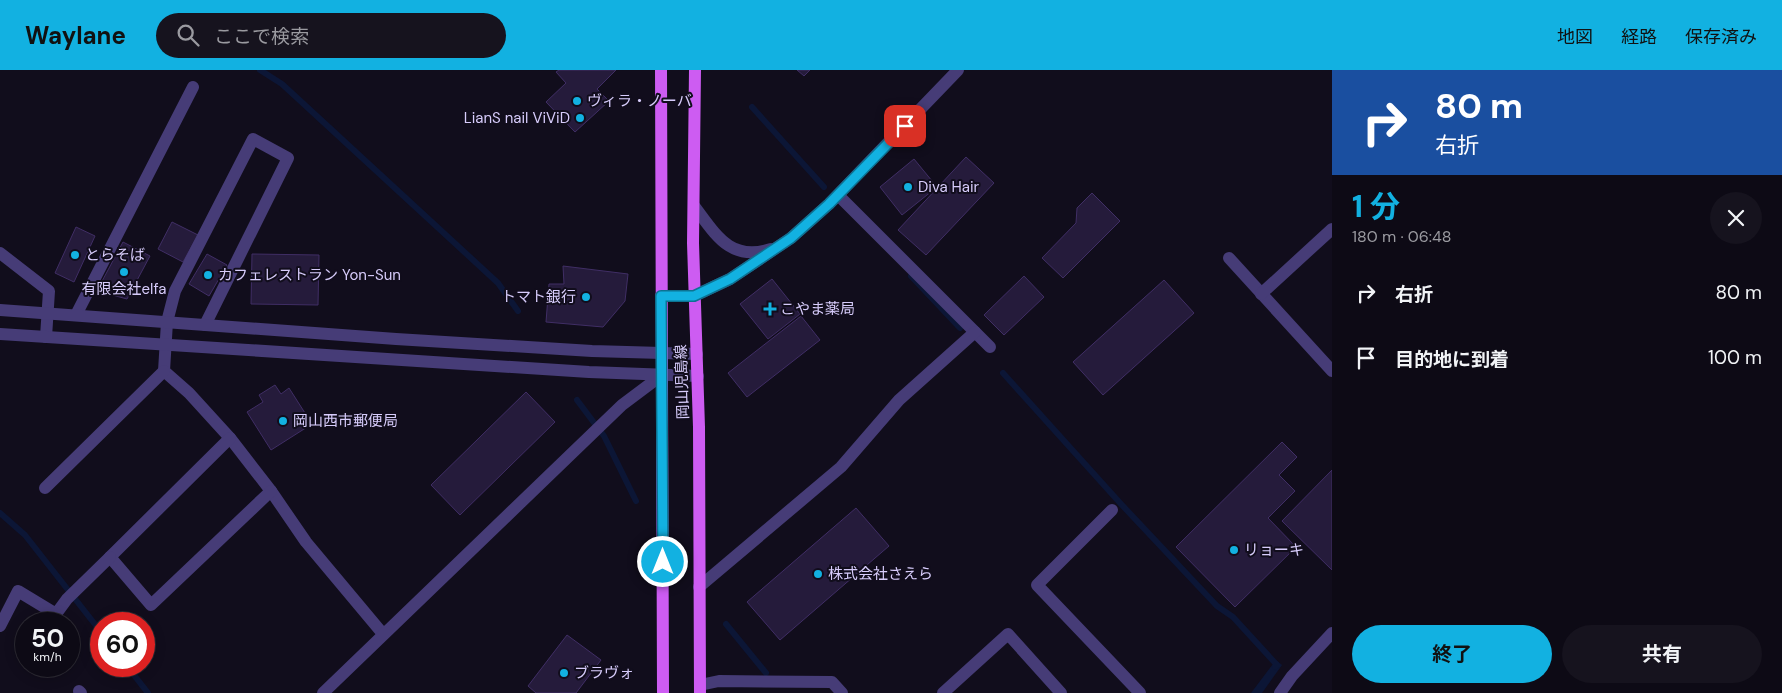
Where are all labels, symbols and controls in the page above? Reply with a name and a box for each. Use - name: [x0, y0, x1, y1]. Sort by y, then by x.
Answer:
- search box: [156, 13, 506, 58]
- text: Waylane: [25, 20, 126, 51]
- icon: search: [174, 21, 202, 49]
- text: ここで検索: [214, 24, 309, 49]
- text: 地図: [1557, 25, 1593, 49]
- text: 経路: [1621, 25, 1657, 49]
- text: 保存済み: [1685, 25, 1757, 49]
- text: 80 m: [1435, 83, 1523, 129]
- icon: right: [1352, 90, 1417, 155]
- place label: ヴィラ・ノーバ: [587, 91, 692, 111]
- marker: ヴィラ・ノーバ: [571, 95, 583, 107]
- pin: [884, 105, 926, 147]
- place label: LianS nail ViViD: [464, 108, 570, 128]
- marker: LianS nail ViViD: [574, 112, 586, 124]
- icon: arrive: [891, 112, 919, 140]
- text: 右折: [1435, 131, 1479, 160]
- place label: Diva Hair: [918, 177, 980, 197]
- marker: Diva Hair: [902, 181, 914, 193]
- text: 1 分: [1352, 187, 1400, 226]
- button: close: [1710, 192, 1762, 244]
- text: 180 m · 06:48: [1352, 226, 1452, 247]
- place label: とらそば: [85, 245, 145, 265]
- marker: とらそば: [69, 249, 81, 261]
- place label: カフェレストラン Yon-Sun: [218, 265, 401, 285]
- marker: 有限会社elfa: [118, 266, 130, 278]
- marker: カフェレストラン Yon-Sun: [202, 269, 214, 281]
- place label: 有限会社elfa: [82, 279, 166, 299]
- icon: right: [1352, 279, 1380, 307]
- text: 80 m: [1715, 280, 1762, 305]
- text: 右折: [1395, 282, 1433, 307]
- place label: トマト銀行: [501, 287, 576, 307]
- marker: トマト銀行: [580, 291, 592, 303]
- place label: こやま薬局: [780, 299, 855, 319]
- marker: こやま薬局: [764, 303, 776, 315]
- street label: 岡山児島線: [671, 344, 693, 420]
- icon: arrive: [1352, 344, 1380, 372]
- text: 100 m: [1708, 345, 1762, 370]
- text: 目的地に到着: [1395, 347, 1509, 372]
- place label: 岡山西市郵便局: [293, 411, 398, 431]
- marker: 岡山西市郵便局: [277, 415, 289, 427]
- position arrow: [636, 535, 688, 587]
- place label: リョーキ: [1244, 540, 1304, 560]
- marker: リョーキ: [1228, 544, 1240, 556]
- place label: 株式会社さえら: [828, 564, 933, 584]
- marker: 株式会社さえら: [812, 568, 824, 580]
- speed limit sign: 60: [90, 612, 155, 677]
- text: 50: [31, 622, 64, 655]
- button: 終了: [1352, 625, 1552, 683]
- button: 共有: [1562, 625, 1762, 683]
- text: km/h: [33, 649, 62, 665]
- place label: ブラヴォ: [574, 663, 634, 683]
- marker: ブラヴォ: [558, 667, 570, 679]

